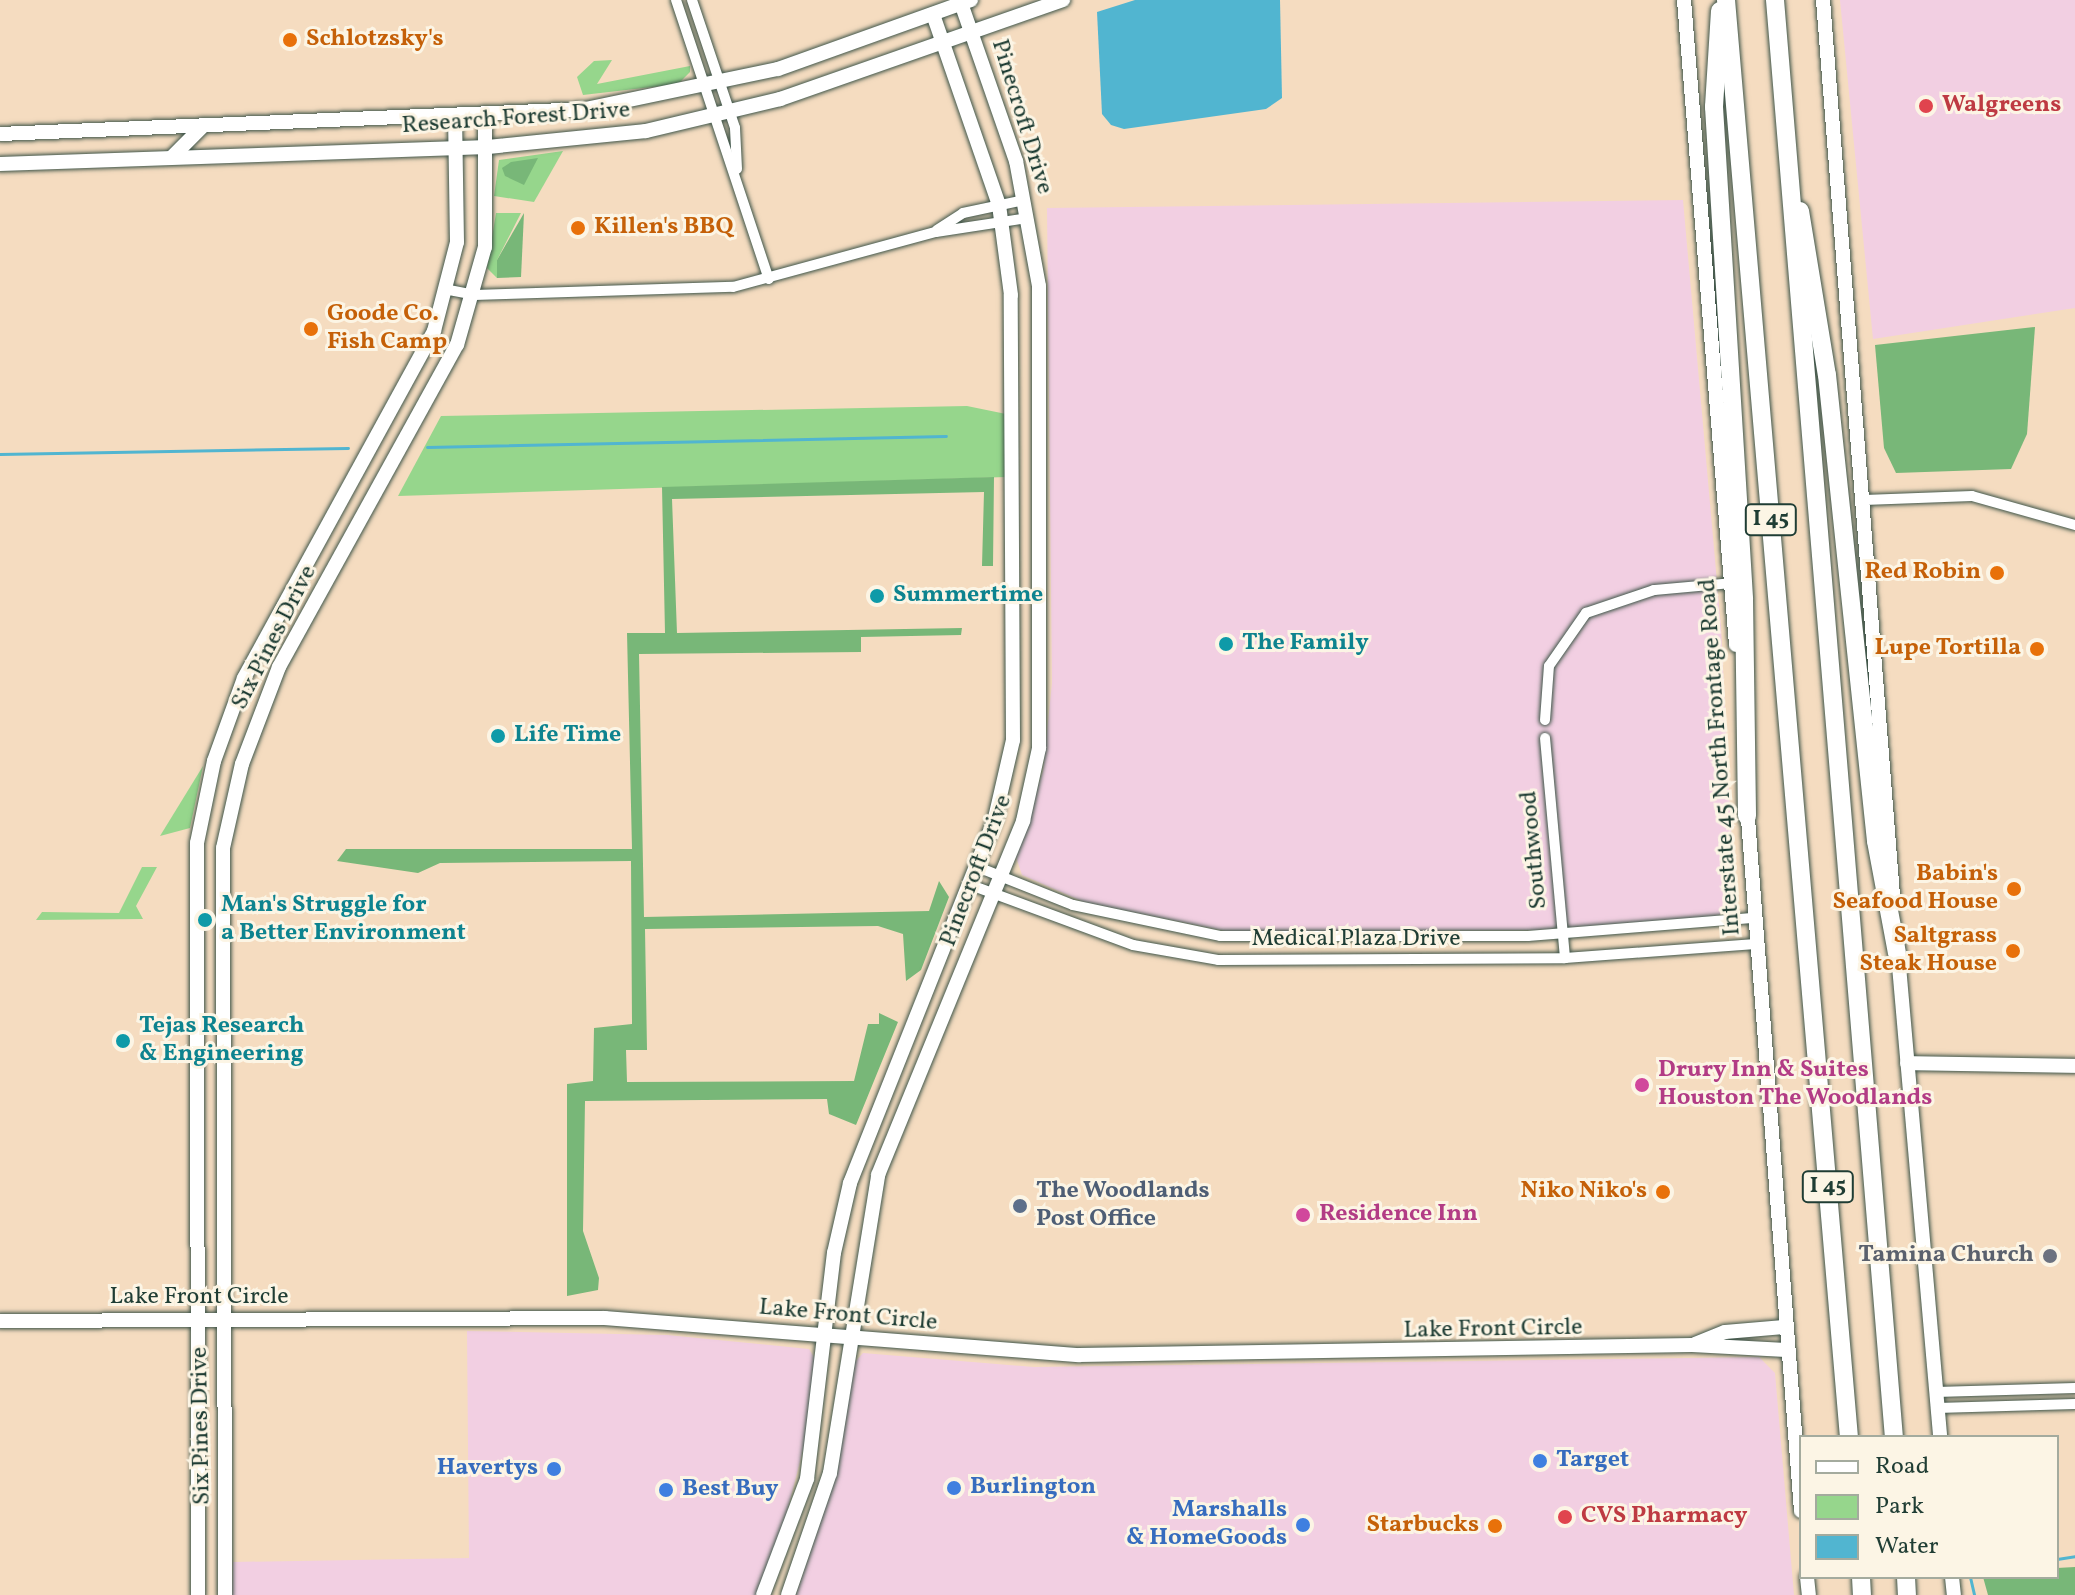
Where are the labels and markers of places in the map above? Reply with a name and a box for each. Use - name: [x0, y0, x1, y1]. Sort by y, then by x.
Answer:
- place label: Schlotzsky's: [306, 26, 444, 54]
- marker: Schlotzsky's: [281, 31, 299, 49]
- place label: Walgreens: [1942, 92, 2061, 120]
- marker: Walgreens: [1917, 97, 1935, 115]
- place label: Killen's BBQ: [594, 214, 733, 242]
- marker: Killen's BBQ: [569, 219, 587, 237]
- place label: Goode Co. Fish Camp: [327, 301, 447, 357]
- marker: Goode Co. Fish Camp: [302, 320, 320, 338]
- place label: Red Robin: [1864, 559, 1981, 587]
- marker: Red Robin: [1988, 564, 2006, 582]
- place label: Summertime: [893, 582, 1043, 610]
- marker: Summertime: [868, 587, 886, 605]
- place label: The Family: [1242, 630, 1369, 658]
- marker: The Family: [1217, 635, 1235, 653]
- place label: Lupe Tortilla: [1874, 635, 2021, 663]
- marker: Lupe Tortilla: [2028, 640, 2046, 658]
- place label: Life Time: [514, 722, 622, 750]
- marker: Life Time: [489, 727, 507, 745]
- place label: Babin's Seafood House: [1833, 861, 1998, 917]
- marker: Babin's Seafood House: [2005, 880, 2023, 898]
- place label: Man's Struggle for a Better Environment: [221, 892, 466, 948]
- marker: Man's Struggle for a Better Environment: [196, 911, 214, 929]
- place label: Saltgrass Steak House: [1860, 923, 1997, 979]
- marker: Saltgrass Steak House: [2004, 942, 2022, 960]
- place label: Tejas Research & Engineering: [139, 1013, 304, 1069]
- marker: Tejas Research & Engineering: [114, 1032, 132, 1050]
- place label: Drury Inn & Suites Houston The Woodlands: [1658, 1057, 1933, 1113]
- marker: Drury Inn & Suites Houston The Woodlands: [1633, 1076, 1651, 1094]
- place label: The Woodlands Post Office: [1036, 1178, 1210, 1234]
- place label: Niko Niko's: [1521, 1178, 1647, 1206]
- marker: Niko Niko's: [1654, 1183, 1672, 1201]
- marker: The Woodlands Post Office: [1011, 1197, 1029, 1215]
- place label: Residence Inn: [1319, 1201, 1478, 1229]
- marker: Residence Inn: [1294, 1206, 1312, 1224]
- place label: Tamina Church: [1858, 1242, 2034, 1270]
- marker: Tamina Church: [2041, 1247, 2059, 1265]
- place label: Target: [1556, 1447, 1629, 1475]
- marker: Target: [1531, 1452, 1549, 1470]
- place label: Havertys: [437, 1455, 538, 1483]
- marker: Havertys: [545, 1460, 563, 1478]
- place label: Burlington: [970, 1474, 1096, 1502]
- place label: Best Buy: [682, 1476, 778, 1504]
- marker: Burlington: [945, 1479, 963, 1497]
- marker: Best Buy: [657, 1481, 675, 1499]
- place label: Marshalls & HomeGoods: [1126, 1497, 1287, 1553]
- place label: CVS Pharmacy: [1581, 1503, 1747, 1531]
- marker: CVS Pharmacy: [1556, 1508, 1574, 1526]
- place label: Starbucks: [1367, 1512, 1479, 1540]
- marker: Marshalls & HomeGoods: [1294, 1516, 1312, 1534]
- marker: Starbucks: [1486, 1517, 1504, 1535]

